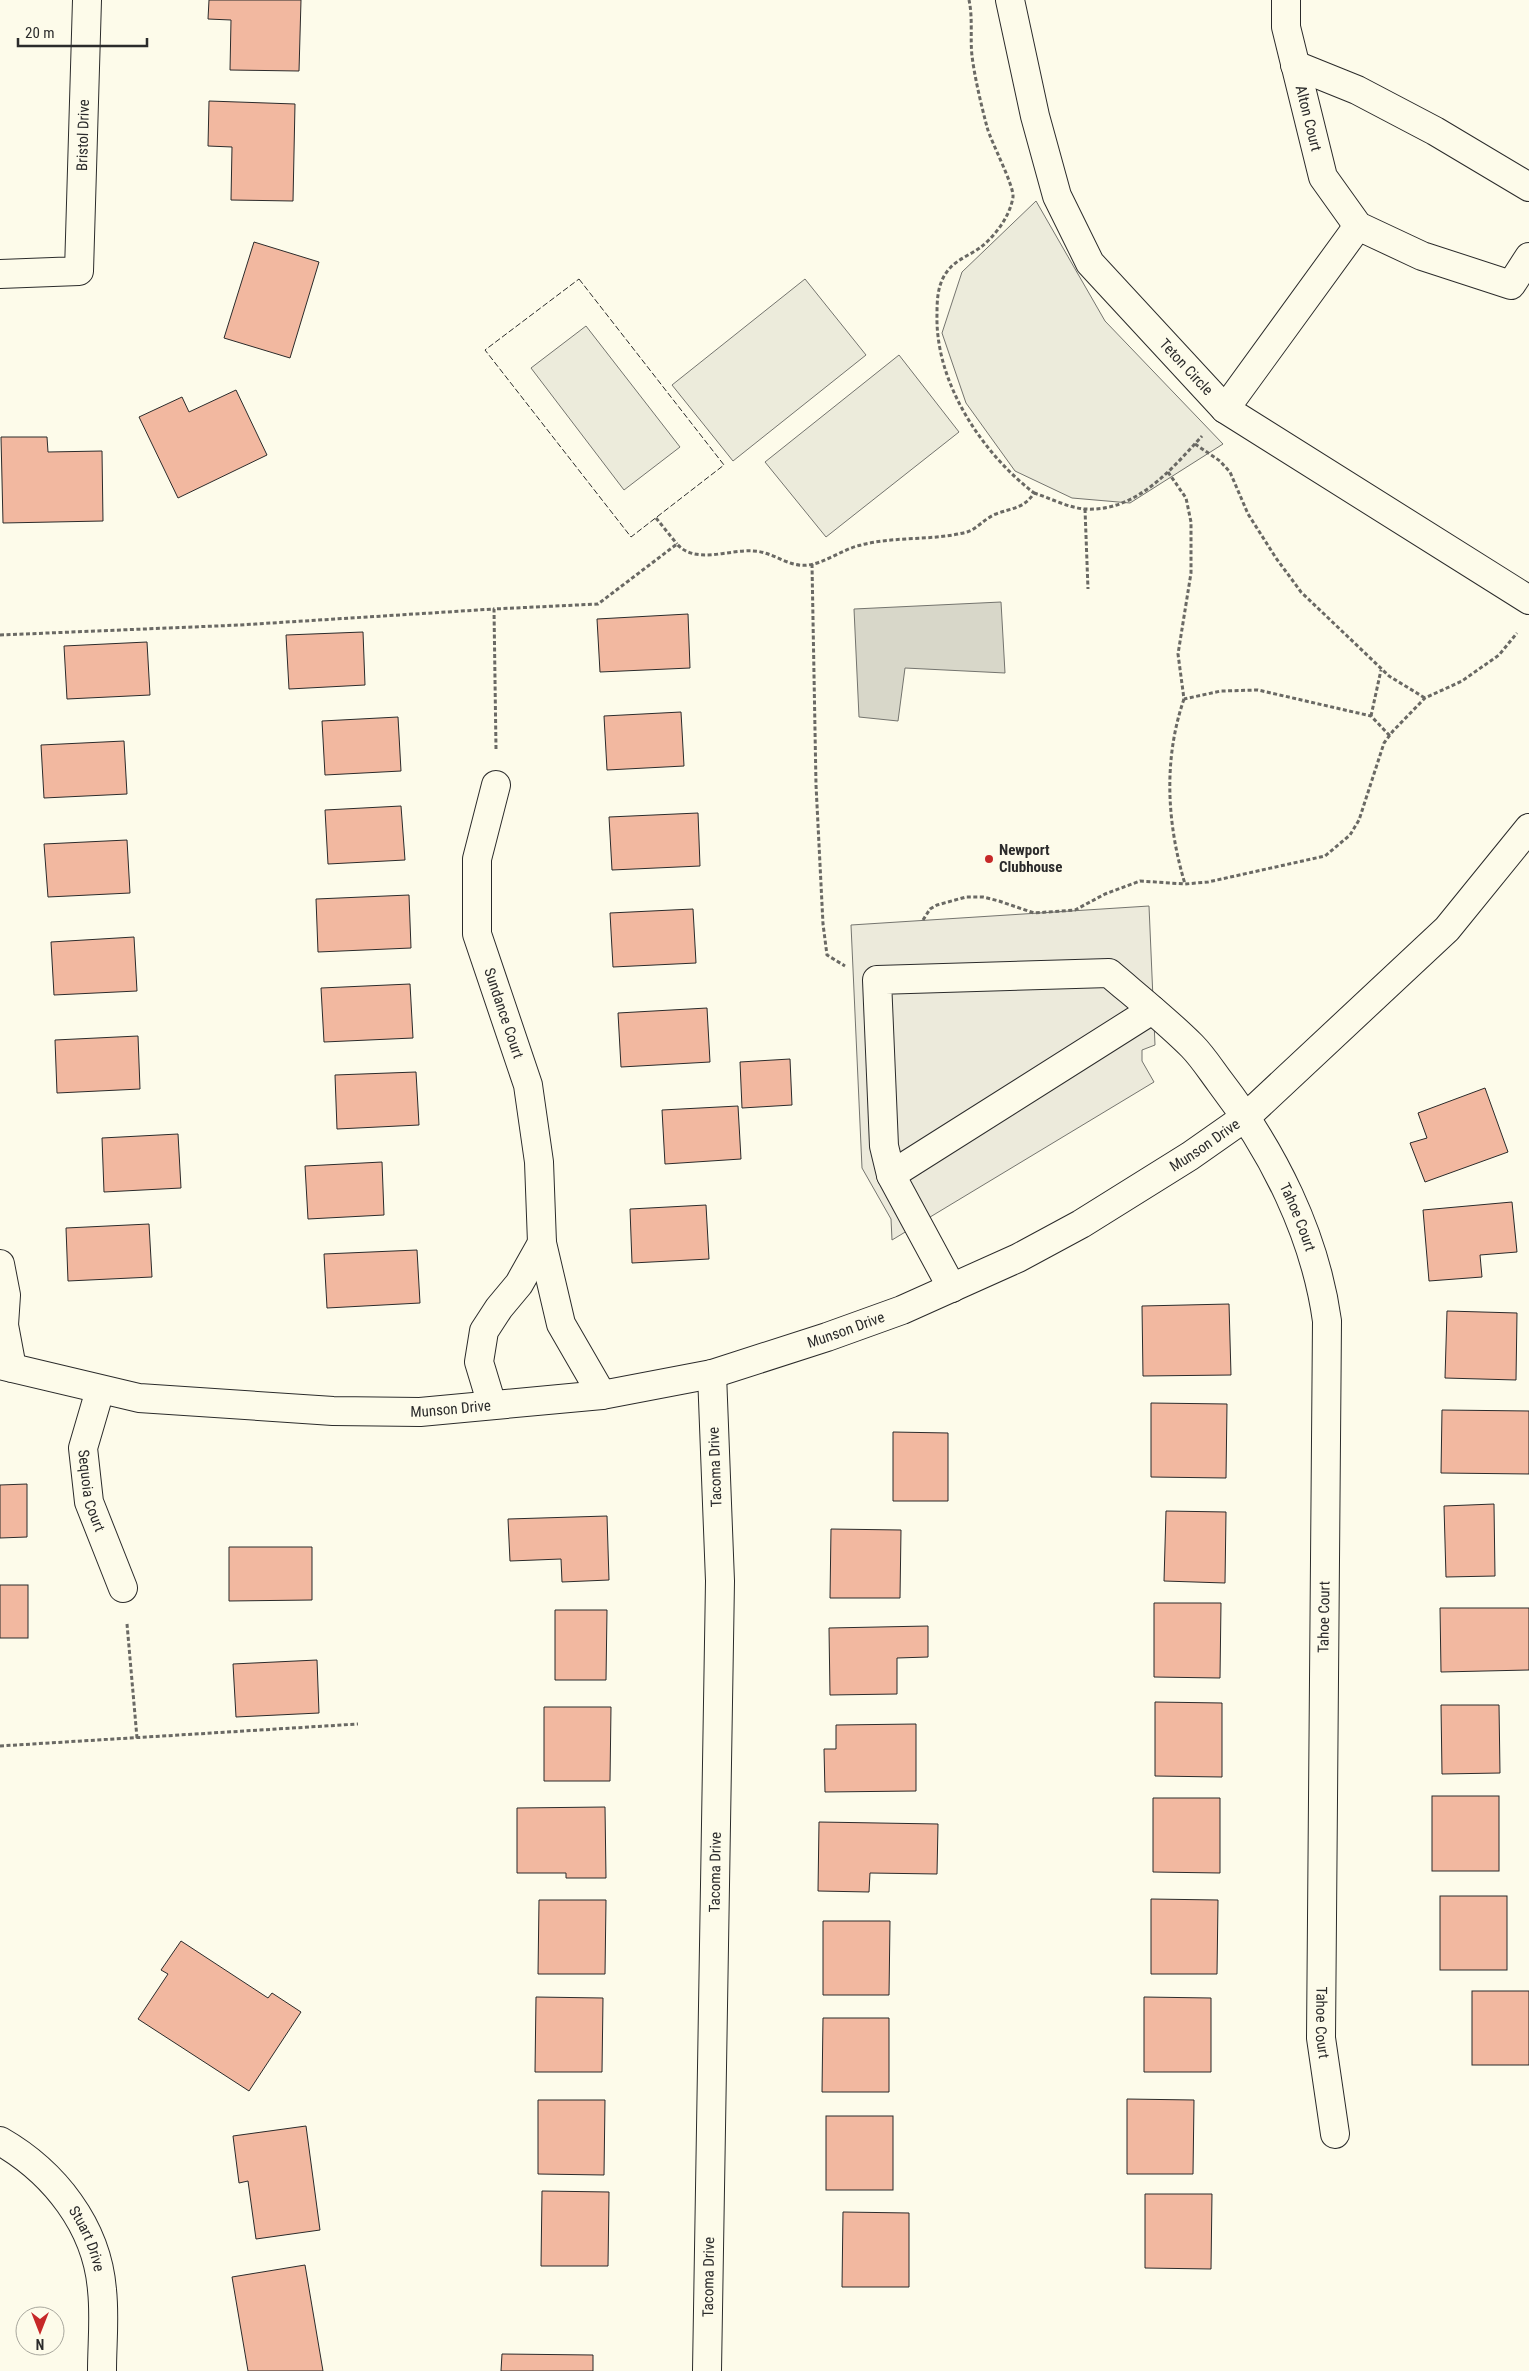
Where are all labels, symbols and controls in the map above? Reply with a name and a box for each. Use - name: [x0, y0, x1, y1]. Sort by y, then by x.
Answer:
- scale bar: [18, 15, 146, 47]
- text: 20 m: [25, 24, 55, 42]
- street label: Alton Court: [1292, 83, 1325, 153]
- street label: Bristol Drive: [73, 99, 93, 171]
- street label: Teton Circle: [1156, 335, 1217, 399]
- place label: Newport Clubhouse: [999, 841, 1062, 876]
- marker: Newport Clubhouse: [983, 853, 995, 865]
- street label: Sundance Court: [480, 966, 527, 1061]
- street label: Munson Drive: [1166, 1115, 1243, 1175]
- street label: Tahoe Court: [1276, 1180, 1319, 1253]
- street label: Munson Drive: [805, 1308, 887, 1352]
- street label: Munson Drive: [410, 1396, 492, 1421]
- street label: Tacoma Drive: [705, 1426, 725, 1508]
- street label: Sequoia Court: [74, 1449, 109, 1534]
- street label: Tahoe Court: [1314, 1581, 1334, 1653]
- street label: Tacoma Drive: [706, 1832, 725, 1912]
- street label: Tahoe Court: [1312, 1986, 1333, 2060]
- street label: Stuart Drive: [65, 2203, 108, 2273]
- street label: Tacoma Drive: [699, 2237, 718, 2317]
- north arrow: [15, 2306, 65, 2356]
- text: N: [36, 2336, 44, 2352]

